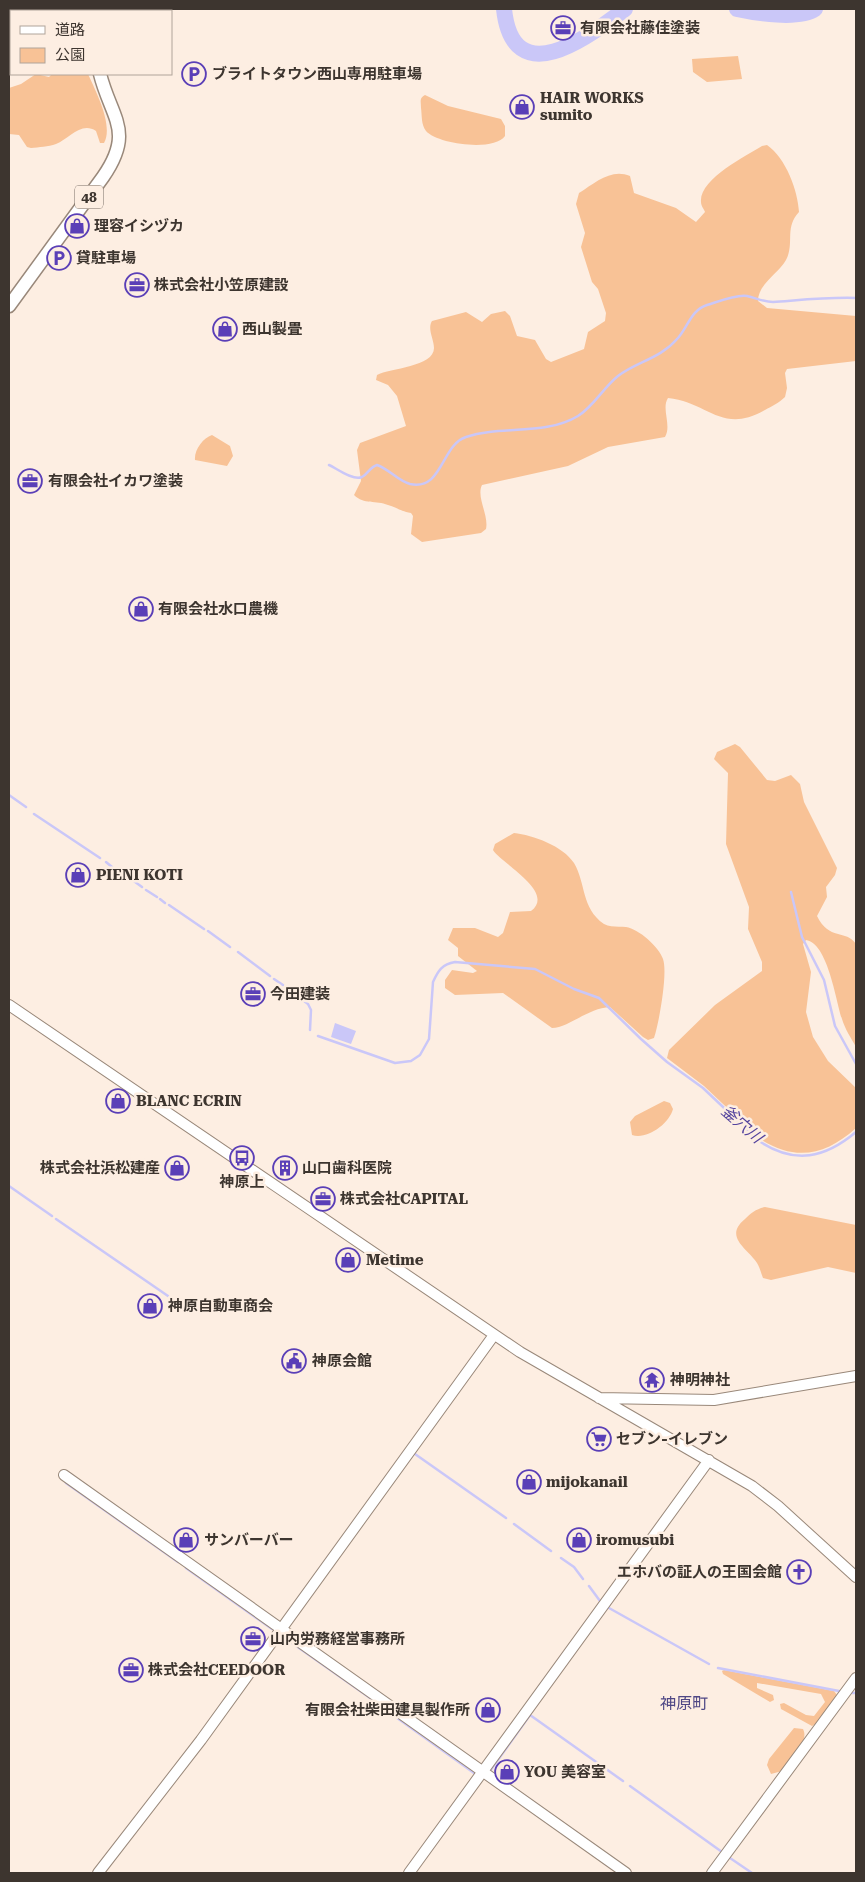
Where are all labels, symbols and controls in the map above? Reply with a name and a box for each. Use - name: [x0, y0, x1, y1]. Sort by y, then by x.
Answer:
- legend: [10, 10, 172, 75]
- office icon: 有限会社藤佳塗装: [550, 15, 576, 41]
- place label: 有限会社藤佳塗装: [580, 19, 700, 37]
- text: 道路: [55, 21, 85, 39]
- text: 公園: [55, 46, 85, 64]
- parking icon: ブライトタウン西山専用駐車場: [181, 61, 207, 87]
- place label: ブライトタウン西山専用駐車場: [212, 65, 422, 83]
- place label: HAIR WORKS sumito: [540, 89, 644, 124]
- shop icon: HAIR WORKS sumito: [509, 94, 535, 120]
- road number: 48: [75, 186, 103, 208]
- shop icon: 理容イシヅカ: [64, 213, 90, 239]
- place label: 理容イシヅカ: [94, 217, 184, 235]
- parking icon: 貸駐車場: [46, 245, 72, 271]
- place label: 貸駐車場: [76, 249, 136, 267]
- office icon: 株式会社小笠原建設: [124, 272, 150, 298]
- place label: 株式会社小笠原建設: [154, 276, 289, 294]
- shop icon: 西山製畳: [212, 316, 238, 342]
- place label: 西山製畳: [242, 320, 302, 338]
- office icon: 有限会社イカワ塗装: [17, 468, 43, 494]
- place label: 有限会社イカワ塗装: [48, 472, 183, 490]
- shop icon: 有限会社水口農機: [128, 596, 154, 622]
- place label: 有限会社水口農機: [158, 600, 278, 618]
- shop icon: PIENI KOTI: [65, 862, 91, 888]
- place label: PIENI KOTI: [96, 866, 183, 884]
- office icon: 今田建装: [240, 981, 266, 1007]
- place label: 今田建装: [270, 985, 330, 1003]
- shop icon: BLANC ECRIN: [105, 1088, 131, 1114]
- place label: BLANC ECRIN: [136, 1092, 242, 1110]
- water label: 釜穴川: [718, 1101, 768, 1148]
- bus stop icon: 神原上: [229, 1145, 255, 1171]
- shop icon: 株式会社浜松建産: [164, 1155, 190, 1181]
- building icon: 山口歯科医院: [272, 1155, 298, 1181]
- place label: 株式会社浜松建産: [40, 1159, 160, 1177]
- place label: 山口歯科医院: [302, 1159, 392, 1177]
- place label: 神原上: [218, 1173, 265, 1191]
- office icon: 株式会社CAPITAL: [310, 1186, 336, 1212]
- place label: 株式会社CAPITAL: [340, 1190, 468, 1208]
- shop icon: Metime: [335, 1247, 361, 1273]
- place label: Metime: [366, 1251, 424, 1269]
- shop icon: 神原自動車商会: [137, 1293, 163, 1319]
- place label: 神原自動車商会: [167, 1297, 273, 1315]
- public building icon: 神原会館: [281, 1348, 307, 1374]
- place label: 神原会館: [311, 1352, 372, 1370]
- temple icon: 神明神社: [639, 1367, 665, 1393]
- place label: 神明神社: [669, 1371, 730, 1389]
- supermarket icon: セブン-イレブン: [586, 1426, 612, 1452]
- place label: セブン-イレブン: [616, 1430, 728, 1448]
- shop icon: mijokanail: [516, 1469, 542, 1495]
- place label: mijokanail: [546, 1473, 628, 1491]
- shop icon: サンバーバー: [173, 1527, 199, 1553]
- shop icon: iromusubi: [566, 1527, 592, 1553]
- place label: サンバーバー: [204, 1531, 294, 1549]
- place label: iromusubi: [596, 1531, 674, 1549]
- church icon: エホバの証人の王国会館: [786, 1559, 812, 1585]
- place label: エホバの証人の王国会館: [617, 1563, 782, 1581]
- office icon: 山内労務経営事務所: [240, 1626, 266, 1652]
- place label: 山内労務経営事務所: [270, 1630, 405, 1648]
- office icon: 株式会社CEEDOOR: [118, 1657, 144, 1683]
- place label: 株式会社CEEDOOR: [148, 1661, 285, 1679]
- district label: 神原町: [660, 1694, 708, 1713]
- shop icon: 有限会社柴田建具製作所: [475, 1697, 501, 1723]
- place label: 有限会社柴田建具製作所: [305, 1701, 470, 1719]
- shop icon: YOU 美容室: [494, 1759, 520, 1785]
- place label: YOU 美容室: [524, 1763, 606, 1781]

